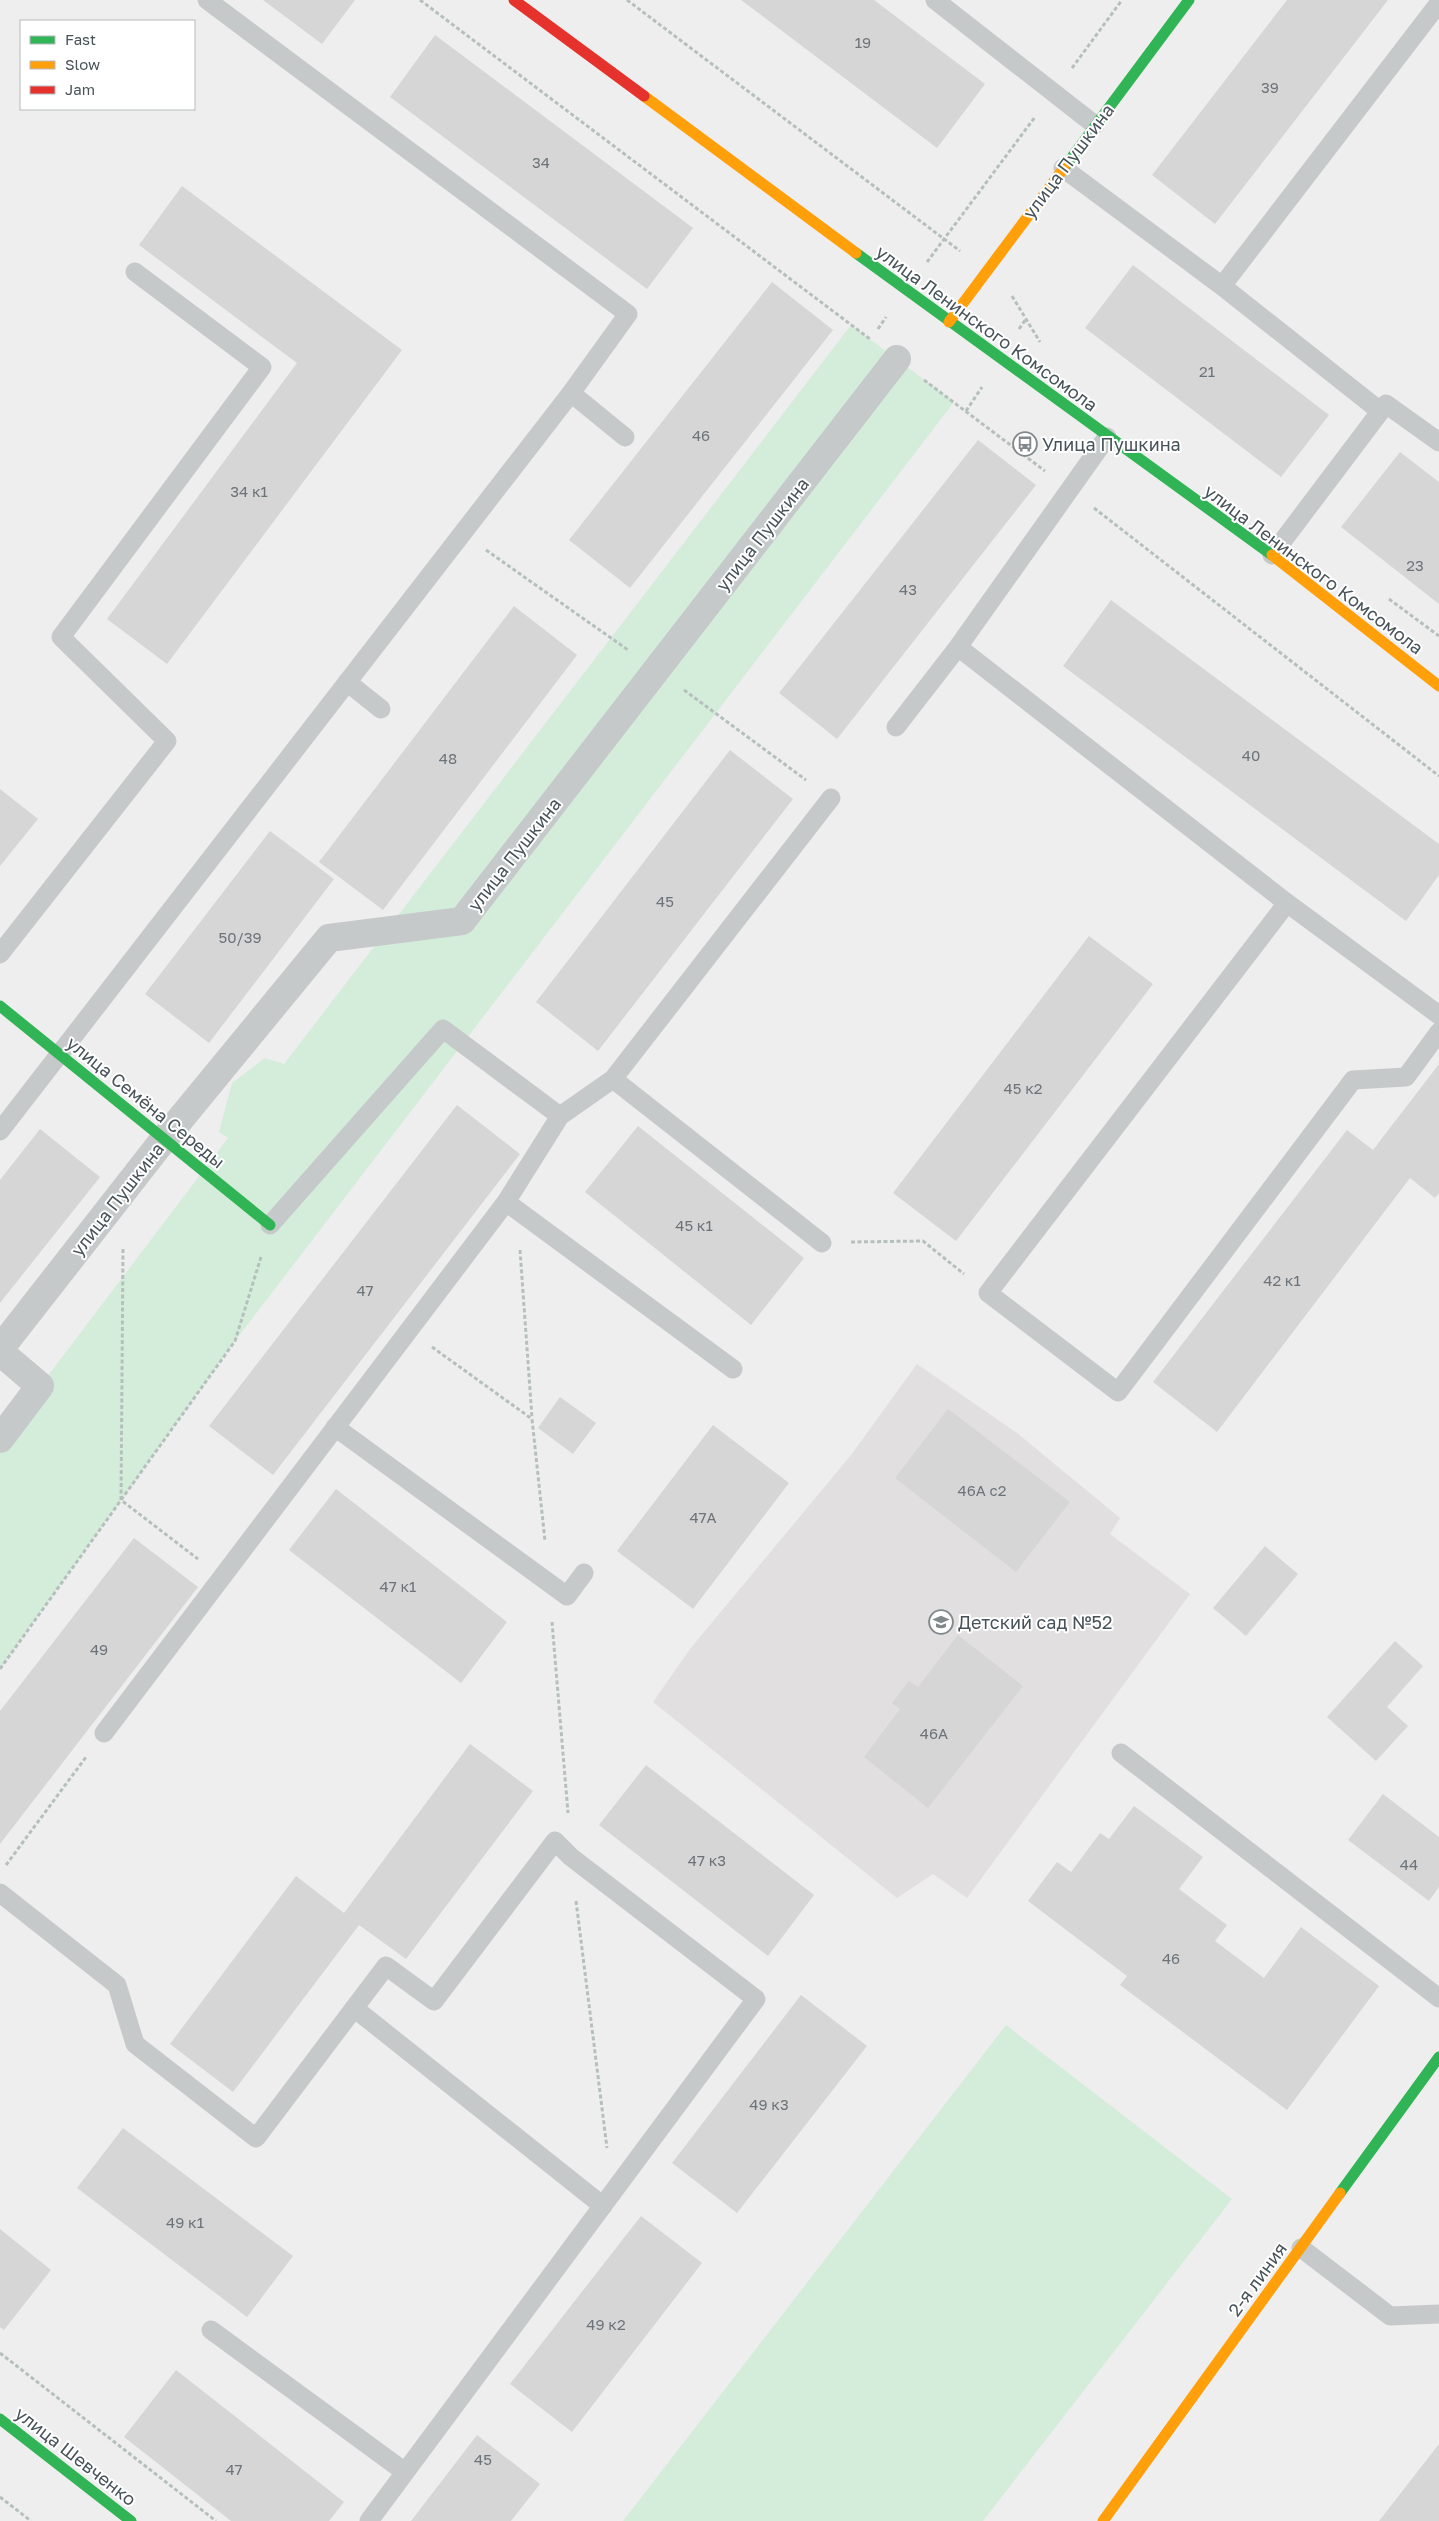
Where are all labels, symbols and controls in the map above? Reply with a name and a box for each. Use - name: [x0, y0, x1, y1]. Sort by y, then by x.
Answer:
- legend: [20, 20, 195, 110]
- text: Fast: [65, 30, 96, 48]
- house number: 19: [855, 33, 871, 51]
- text: Slow: [65, 55, 100, 73]
- house number: 39: [1261, 78, 1279, 96]
- text: Jam: [65, 80, 95, 98]
- street label: улица Пушкина: [1018, 99, 1118, 223]
- house number: 34: [532, 153, 550, 171]
- street label: улица Ленинского Комсомола: [872, 240, 1102, 416]
- house number: 21: [1199, 362, 1215, 380]
- house number: 46: [692, 426, 710, 444]
- bus stop icon: Улица Пушкина: [1012, 431, 1038, 457]
- place label: Улица Пушкина: [1042, 433, 1181, 455]
- street label: улица Пушкина: [711, 473, 813, 595]
- street label: улица Ленинского Комсомола: [1200, 479, 1428, 659]
- house number: 34 к1: [230, 482, 268, 500]
- house number: 23: [1406, 556, 1424, 574]
- house number: 43: [899, 580, 917, 598]
- house number: 40: [1242, 746, 1260, 764]
- house number: 48: [439, 749, 457, 767]
- street label: улица Пушкина: [463, 793, 565, 915]
- house number: 45: [656, 892, 674, 910]
- house number: 50/39: [218, 928, 262, 946]
- street label: улица Семёна Середы: [63, 1031, 229, 1173]
- house number: 45 к2: [1004, 1079, 1042, 1097]
- street label: улица Пушкина: [66, 1138, 168, 1260]
- house number: 45 к1: [675, 1216, 713, 1234]
- house number: 42 к1: [1263, 1271, 1301, 1289]
- house number: 47: [356, 1281, 374, 1299]
- house number: 46А с2: [958, 1481, 1006, 1499]
- house number: 47А: [689, 1508, 717, 1526]
- house number: 47 к1: [380, 1577, 416, 1595]
- school or university icon: Детский сад №52: [928, 1609, 954, 1635]
- place label: Детский сад №52: [958, 1611, 1112, 1633]
- house number: 49: [90, 1640, 108, 1658]
- house number: 46А: [920, 1724, 948, 1742]
- house number: 47 к3: [688, 1851, 726, 1869]
- house number: 44: [1400, 1855, 1418, 1873]
- house number: 46: [1162, 1949, 1180, 1967]
- house number: 49 к3: [749, 2095, 789, 2113]
- house number: 49 к1: [166, 2213, 204, 2231]
- street label: 2-я линия: [1223, 2238, 1291, 2320]
- house number: 49 к2: [586, 2315, 626, 2333]
- street label: улица Шевченко: [11, 2402, 141, 2510]
- house number: 45: [474, 2450, 492, 2468]
- house number: 47: [225, 2460, 243, 2478]

